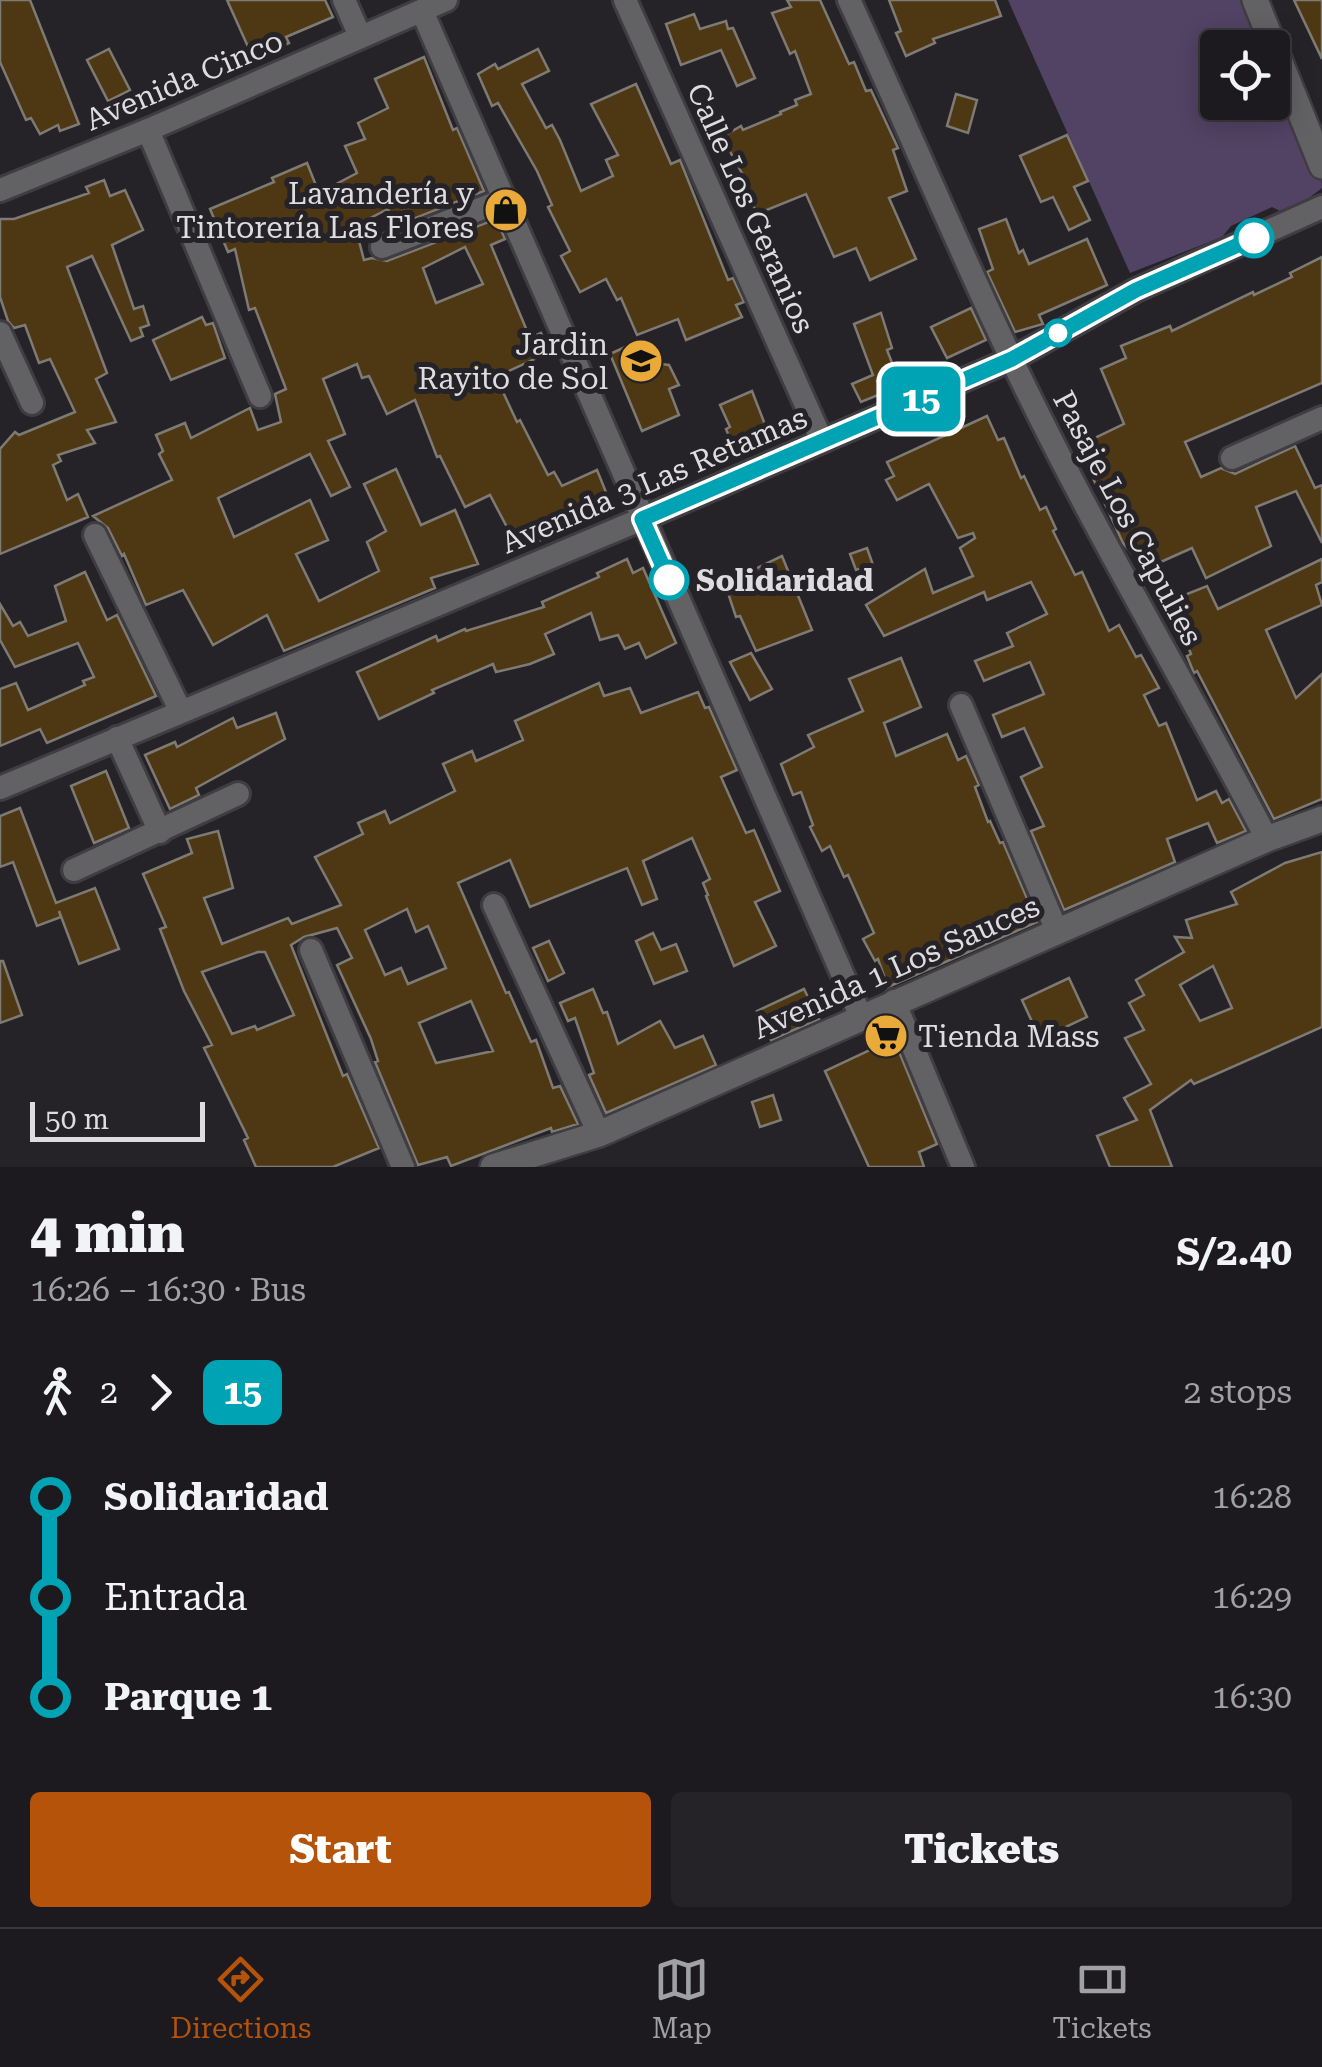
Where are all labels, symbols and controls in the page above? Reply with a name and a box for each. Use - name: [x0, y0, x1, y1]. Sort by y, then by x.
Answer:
- street label: Avenida Cinco: [80, 23, 288, 137]
- map controls: [1200, 30, 1290, 120]
- button: locate: [1200, 30, 1290, 120]
- street label: Calle Los Geranios: [680, 78, 822, 338]
- place label: Lavandería y Tintorería Las Flores: [176, 176, 474, 245]
- shop icon: Lavandería y Tintorería Las Flores: [483, 187, 529, 233]
- unlabelled marker: [1235, 219, 1273, 257]
- unlabelled marker: [1045, 320, 1071, 346]
- place label: Jardin Rayito de Sol: [418, 327, 608, 396]
- school or university icon: Jardin Rayito de Sol: [618, 338, 664, 384]
- line badge: 15: [876, 366, 966, 432]
- text: 15: [901, 379, 941, 420]
- street label: Pasaje Los Capulies: [1046, 385, 1210, 651]
- street label: Avenida 3 Las Retamas: [496, 400, 812, 560]
- marker: Solidaridad: [650, 561, 688, 599]
- place label: Solidaridad: [696, 563, 873, 598]
- street label: Avenida 1 Los Sauces: [747, 888, 1045, 1046]
- supermarket icon: Tienda Mass: [863, 1013, 909, 1059]
- place label: Tienda Mass: [918, 1019, 1099, 1054]
- scale bar: [30, 1097, 205, 1142]
- text: 50 m: [45, 1103, 109, 1136]
- text: 4 min: [30, 1201, 185, 1265]
- text: S/2.40: [1176, 1230, 1292, 1274]
- text: 16:26 – 16:30 · Bus: [30, 1271, 306, 1309]
- icon: walk: [30, 1365, 85, 1420]
- icon: forward: [133, 1365, 188, 1420]
- text: 15: [223, 1372, 262, 1413]
- text: 2: [100, 1373, 118, 1411]
- text: 2 stops: [1183, 1373, 1292, 1411]
- text: Solidaridad: [104, 1475, 329, 1519]
- text: 16:28: [1212, 1478, 1292, 1516]
- text: Entrada: [104, 1575, 247, 1619]
- text: 16:29: [1212, 1578, 1292, 1616]
- text: Parque 1: [104, 1675, 272, 1719]
- text: 16:30: [1212, 1678, 1292, 1716]
- button: Start: [30, 1792, 651, 1907]
- button: Tickets: [671, 1792, 1292, 1907]
- tab: Directions: [170, 1952, 311, 2045]
- tab: Map: [652, 1952, 712, 2045]
- tab: Tickets: [1052, 1952, 1152, 2045]

